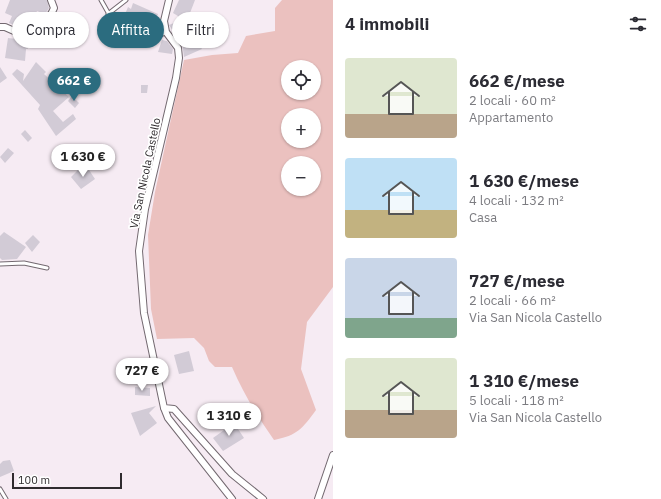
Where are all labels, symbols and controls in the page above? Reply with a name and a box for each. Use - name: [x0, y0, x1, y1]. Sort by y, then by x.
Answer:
- chip: Compra: [12, 12, 89, 48]
- chip: Affitta: [97, 12, 164, 48]
- chip: Filtri: [172, 12, 229, 48]
- text: 4 immobili: [345, 13, 429, 35]
- icon: filters: [627, 13, 649, 35]
- map controls: [281, 60, 321, 196]
- button: locate: [281, 60, 321, 100]
- pin: 662 €: [46, 68, 102, 102]
- text: 662 €/mese: [469, 70, 565, 92]
- text: 662 €: [57, 72, 91, 89]
- icon: home: [377, 74, 425, 122]
- text: 2 locali · 60 m²: [469, 92, 556, 109]
- button: +: [281, 108, 321, 148]
- text: Appartamento: [469, 109, 553, 126]
- street label: Via San Nicola Castello: [126, 116, 164, 230]
- pin: 1 630 €: [46, 144, 120, 178]
- text: 1 630 €: [60, 148, 106, 165]
- button: −: [281, 156, 321, 196]
- text: 1 630 €/mese: [469, 170, 579, 192]
- icon: home: [377, 174, 425, 222]
- text: 4 locali · 132 m²: [469, 192, 564, 209]
- text: Casa: [469, 209, 497, 226]
- text: 727 €/mese: [469, 270, 565, 292]
- icon: home: [377, 274, 425, 322]
- text: 2 locali · 66 m²: [469, 292, 556, 309]
- text: Via San Nicola Castello: [469, 309, 602, 326]
- pin: 727 €: [114, 358, 170, 392]
- text: 727 €: [125, 362, 159, 379]
- text: 1 310 €/mese: [469, 370, 579, 392]
- icon: home: [377, 374, 425, 422]
- text: 5 locali · 118 m²: [469, 392, 564, 409]
- pin: 1 310 €: [192, 403, 266, 437]
- text: 1 310 €: [206, 407, 252, 424]
- text: Via San Nicola Castello: [469, 409, 602, 426]
- scale bar: [12, 471, 122, 490]
- text: 100 m: [18, 473, 50, 487]

